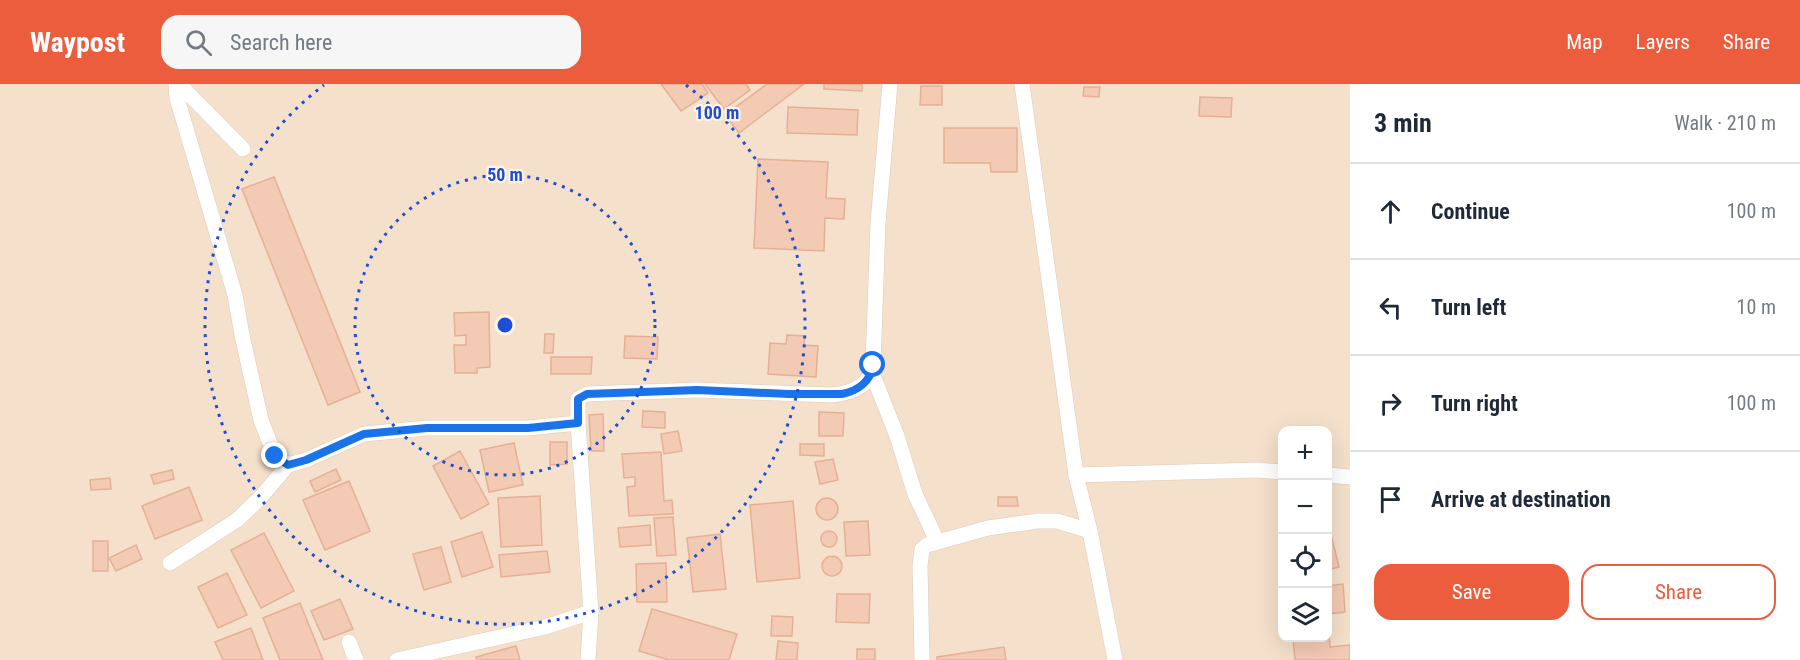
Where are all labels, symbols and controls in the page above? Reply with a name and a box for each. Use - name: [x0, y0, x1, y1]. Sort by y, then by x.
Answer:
- search box: [161, 15, 581, 69]
- text: Waypost: [30, 26, 125, 59]
- icon: search: [182, 26, 215, 59]
- text: Search here: [230, 30, 332, 55]
- text: Map: [1566, 30, 1603, 54]
- text: Layers: [1636, 30, 1690, 54]
- text: Share: [1723, 30, 1770, 54]
- text: 100 m: [695, 102, 739, 123]
- text: 3 min: [1374, 108, 1432, 138]
- text: Walk · 210 m: [1675, 111, 1776, 135]
- text: 50 m: [487, 164, 523, 185]
- icon: ahead: [1374, 195, 1407, 228]
- text: Continue: [1431, 199, 1510, 224]
- text: 100 m: [1727, 199, 1776, 223]
- icon: left: [1374, 291, 1407, 324]
- text: Turn left: [1431, 295, 1506, 320]
- text: 10 m: [1737, 295, 1776, 319]
- centre of rings: [495, 315, 515, 335]
- route start: [859, 351, 885, 377]
- icon: right: [1374, 387, 1407, 420]
- text: Turn right: [1431, 391, 1518, 416]
- text: 100 m: [1727, 391, 1776, 415]
- map controls: [1278, 426, 1332, 642]
- button: +: [1278, 426, 1332, 480]
- route end: [261, 442, 287, 468]
- button: −: [1278, 480, 1332, 534]
- icon: arrive: [1374, 483, 1407, 516]
- text: Arrive at destination: [1431, 487, 1611, 512]
- button: locate: [1278, 534, 1332, 588]
- button: Save: [1374, 564, 1569, 620]
- button: Share: [1581, 564, 1776, 620]
- button: layers: [1278, 588, 1332, 642]

